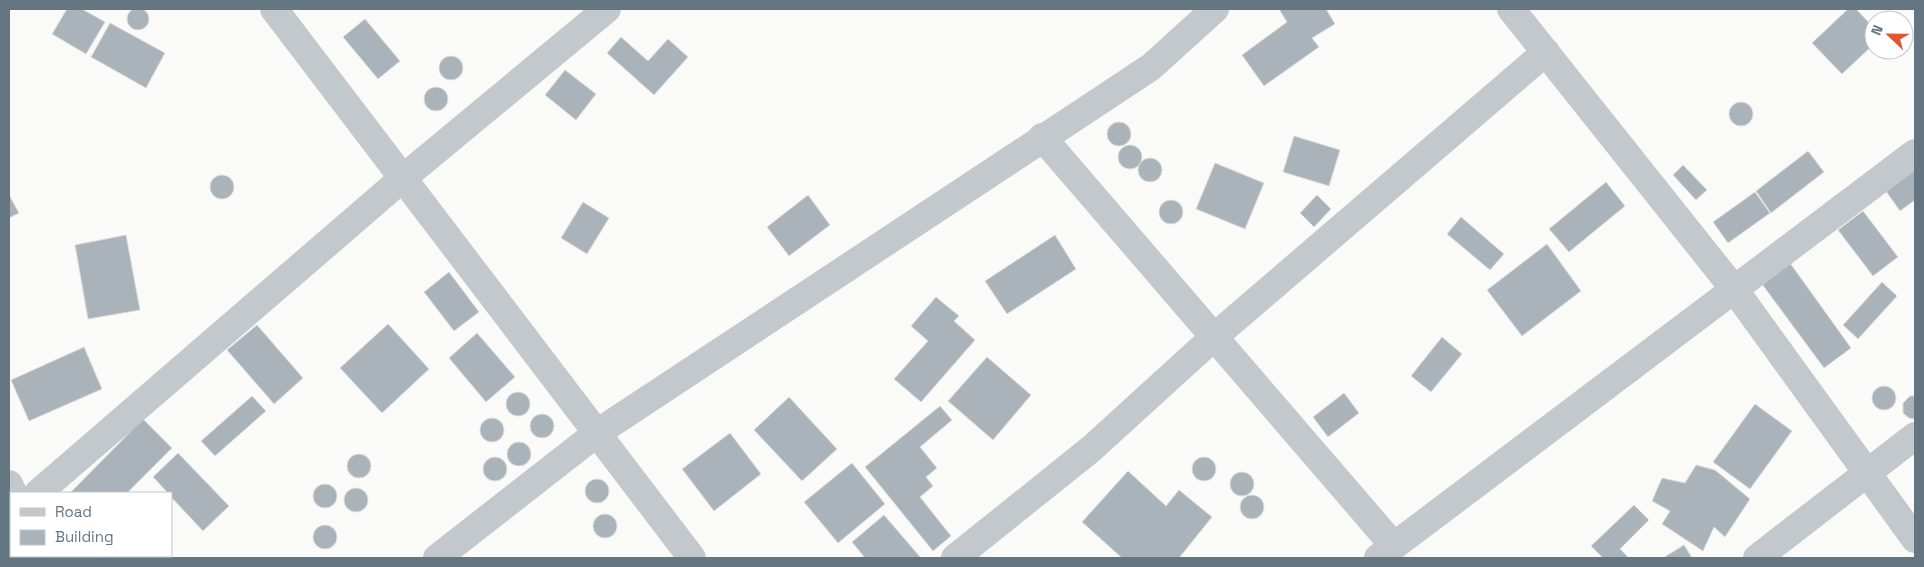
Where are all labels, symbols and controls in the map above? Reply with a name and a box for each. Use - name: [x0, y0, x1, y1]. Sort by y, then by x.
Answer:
- north arrow: [1864, 10, 1914, 60]
- text: N: [1867, 22, 1887, 38]
- legend: [10, 492, 172, 557]
- text: Road: [55, 502, 92, 521]
- text: Building: [55, 527, 114, 546]

